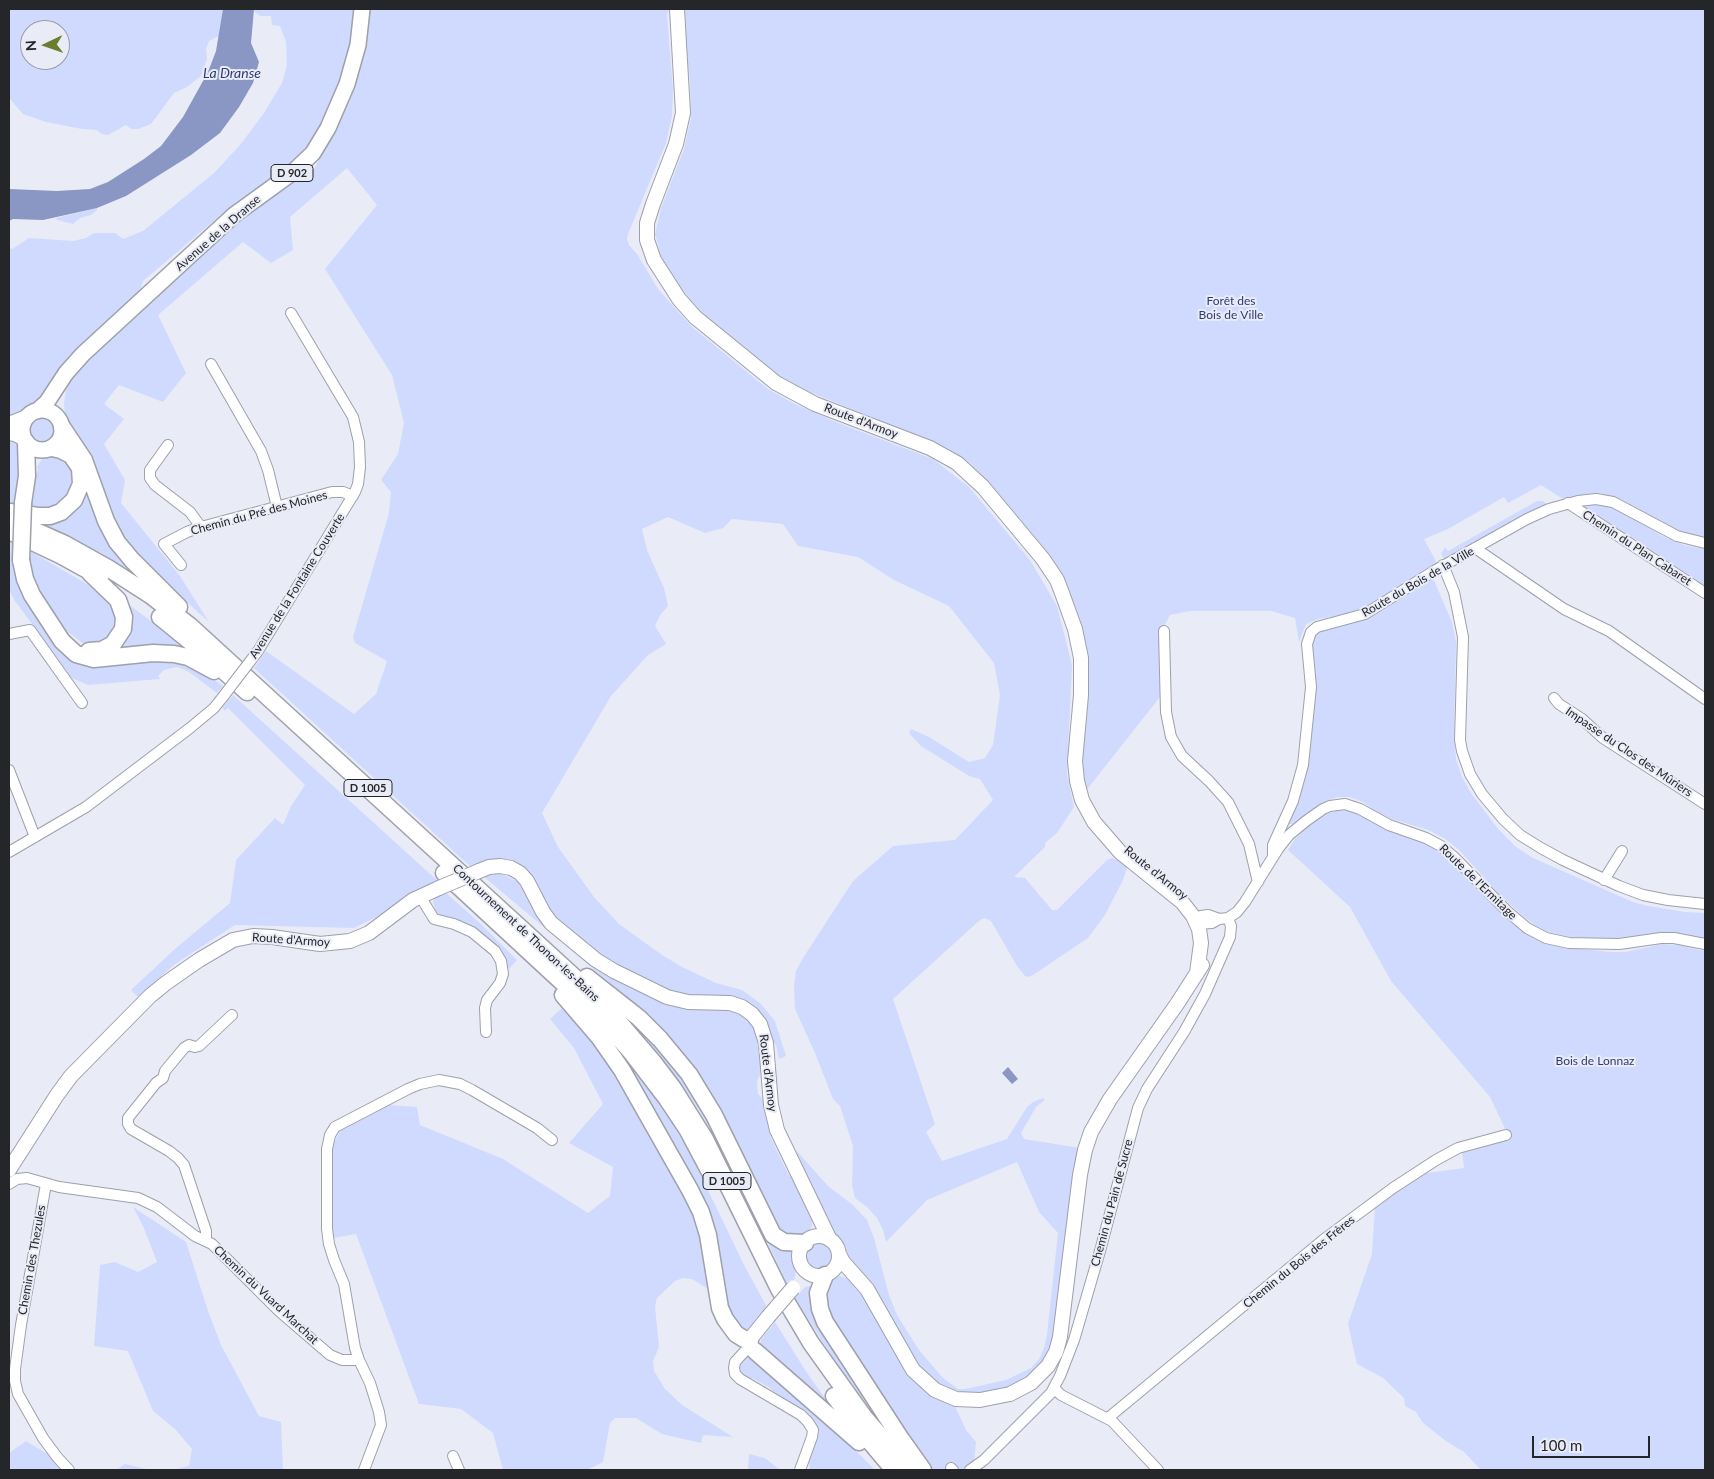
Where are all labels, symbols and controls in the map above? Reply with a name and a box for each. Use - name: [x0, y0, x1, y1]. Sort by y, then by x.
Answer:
- north arrow: [20, 20, 70, 70]
- text: N: [22, 40, 39, 52]
- water label: La Dranse: [203, 65, 261, 81]
- road number: D 902: [271, 164, 313, 182]
- street label: Avenue de la Dranse: [172, 192, 264, 274]
- park label: Forêt des Bois de Ville: [1199, 294, 1263, 322]
- street label: Route d'Armoy: [822, 400, 900, 442]
- street label: Chemin du Pré des Moines: [189, 488, 329, 538]
- street label: Chemin du Plan Cabaret: [1580, 507, 1694, 589]
- street label: Avenue de la Fontaine Couverte: [246, 511, 348, 661]
- street label: Route du Bois de la Ville: [1359, 544, 1477, 620]
- street label: Impasse du Clos des Mûriers: [1563, 704, 1695, 800]
- road number: D 1005: [344, 780, 392, 796]
- street label: Route de l'Ermitage: [1436, 841, 1520, 923]
- street label: Route d'Armoy: [1121, 843, 1191, 903]
- street label: Contournement de Thonon-les-Bains: [450, 861, 602, 1005]
- street label: Route d'Armoy: [252, 930, 330, 950]
- street label: Route d'Armoy: [756, 1033, 780, 1113]
- park label: Bois de Lonnaz: [1555, 1054, 1635, 1068]
- street label: Chemin du Pain de Sucre: [1088, 1138, 1136, 1268]
- road number: D 1005: [703, 1172, 751, 1190]
- street label: Chemin des Thezules: [15, 1204, 49, 1316]
- street label: Chemin du Bois des Frères: [1240, 1213, 1358, 1311]
- street label: Chemin du Vuard Marchat: [211, 1243, 321, 1347]
- scale bar: [1534, 1426, 1652, 1458]
- text: 100 m: [1540, 1436, 1582, 1454]

